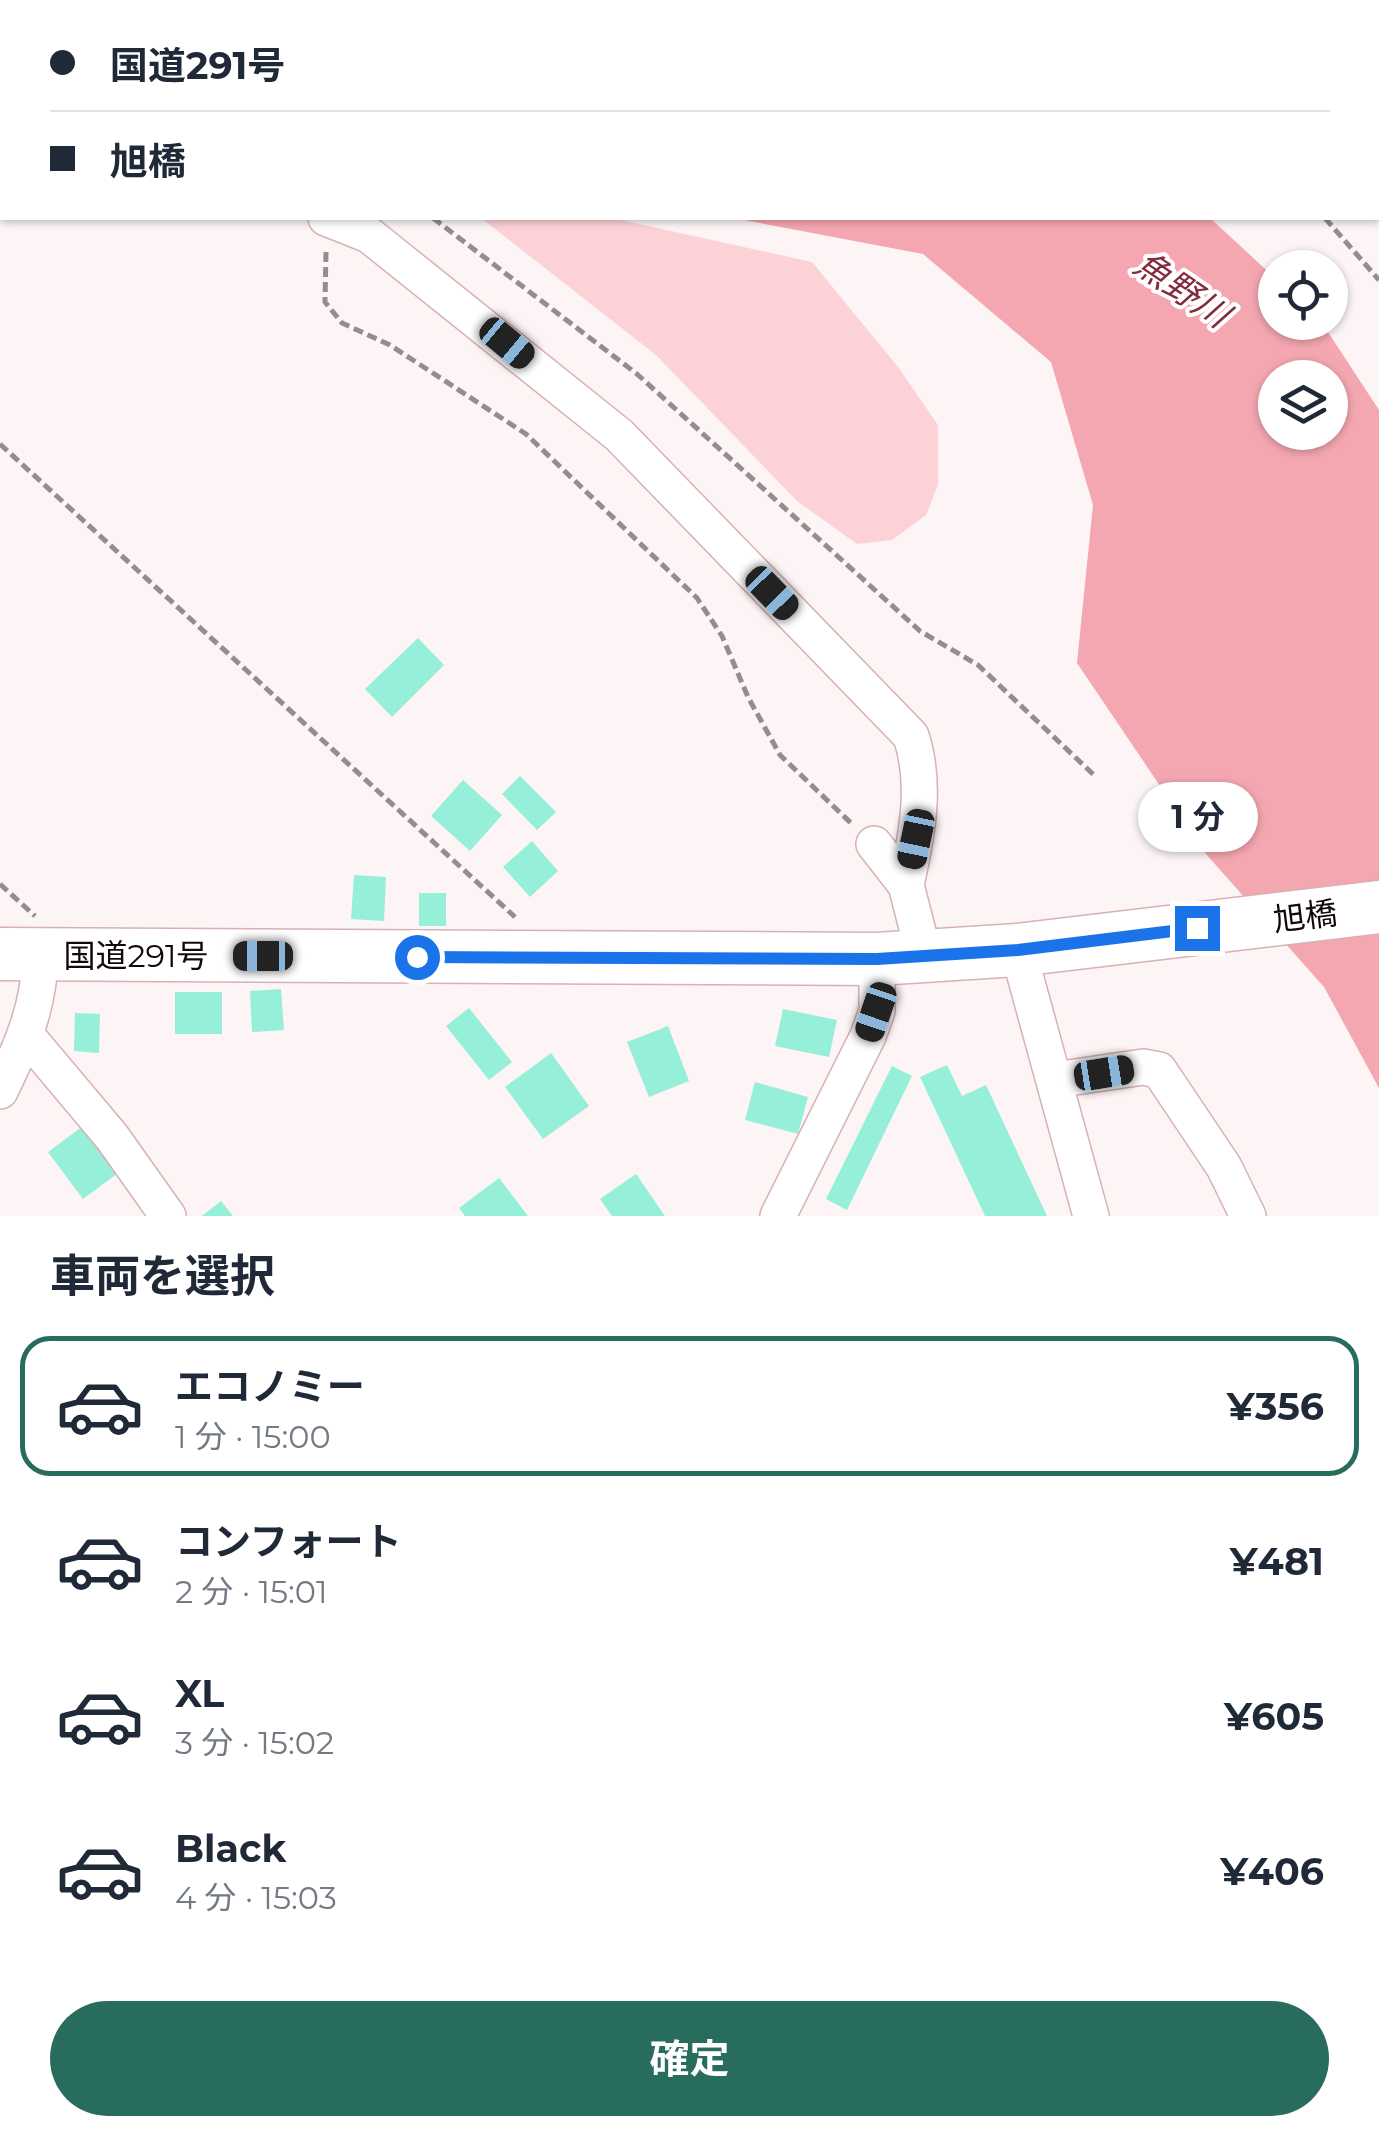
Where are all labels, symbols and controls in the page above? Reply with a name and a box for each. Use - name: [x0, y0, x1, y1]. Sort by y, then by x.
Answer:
- text: 国道291号: [110, 42, 285, 89]
- text: 旭橋: [110, 138, 186, 185]
- water label: 魚野川: [1126, 242, 1241, 338]
- map controls: [1258, 250, 1348, 450]
- button: locate: [1258, 250, 1348, 340]
- car: [474, 312, 540, 374]
- button: layers: [1258, 360, 1348, 450]
- car: [740, 561, 804, 625]
- callout: 1 分: [1137, 783, 1257, 853]
- text: 1 分: [1171, 797, 1225, 836]
- car: [895, 807, 937, 871]
- street label: 旭橋: [1271, 893, 1339, 939]
- route end: [1175, 906, 1220, 951]
- route start: [395, 935, 440, 980]
- street label: 国道291号: [63, 936, 209, 975]
- car: [233, 941, 293, 971]
- car: [852, 979, 900, 1045]
- car: [1072, 1053, 1136, 1093]
- text: 車両を選択: [50, 1248, 275, 1303]
- icon: car: [55, 1361, 145, 1451]
- text: エコノミー: [175, 1363, 365, 1410]
- text: ¥356: [1227, 1383, 1324, 1430]
- text: 1 分 · 15:00: [175, 1417, 331, 1456]
- icon: car: [55, 1516, 145, 1606]
- text: コンフォート: [175, 1518, 402, 1565]
- text: ¥481: [1230, 1538, 1324, 1585]
- text: 2 分 · 15:01: [175, 1572, 328, 1611]
- text: XL: [175, 1670, 224, 1717]
- icon: car: [55, 1671, 145, 1761]
- text: ¥605: [1224, 1693, 1324, 1740]
- text: 3 分 · 15:02: [175, 1723, 334, 1762]
- text: Black: [175, 1825, 286, 1872]
- icon: car: [55, 1826, 145, 1916]
- text: ¥406: [1220, 1848, 1324, 1895]
- text: 4 分 · 15:03: [175, 1878, 337, 1917]
- button: 確定: [50, 2001, 1329, 2116]

